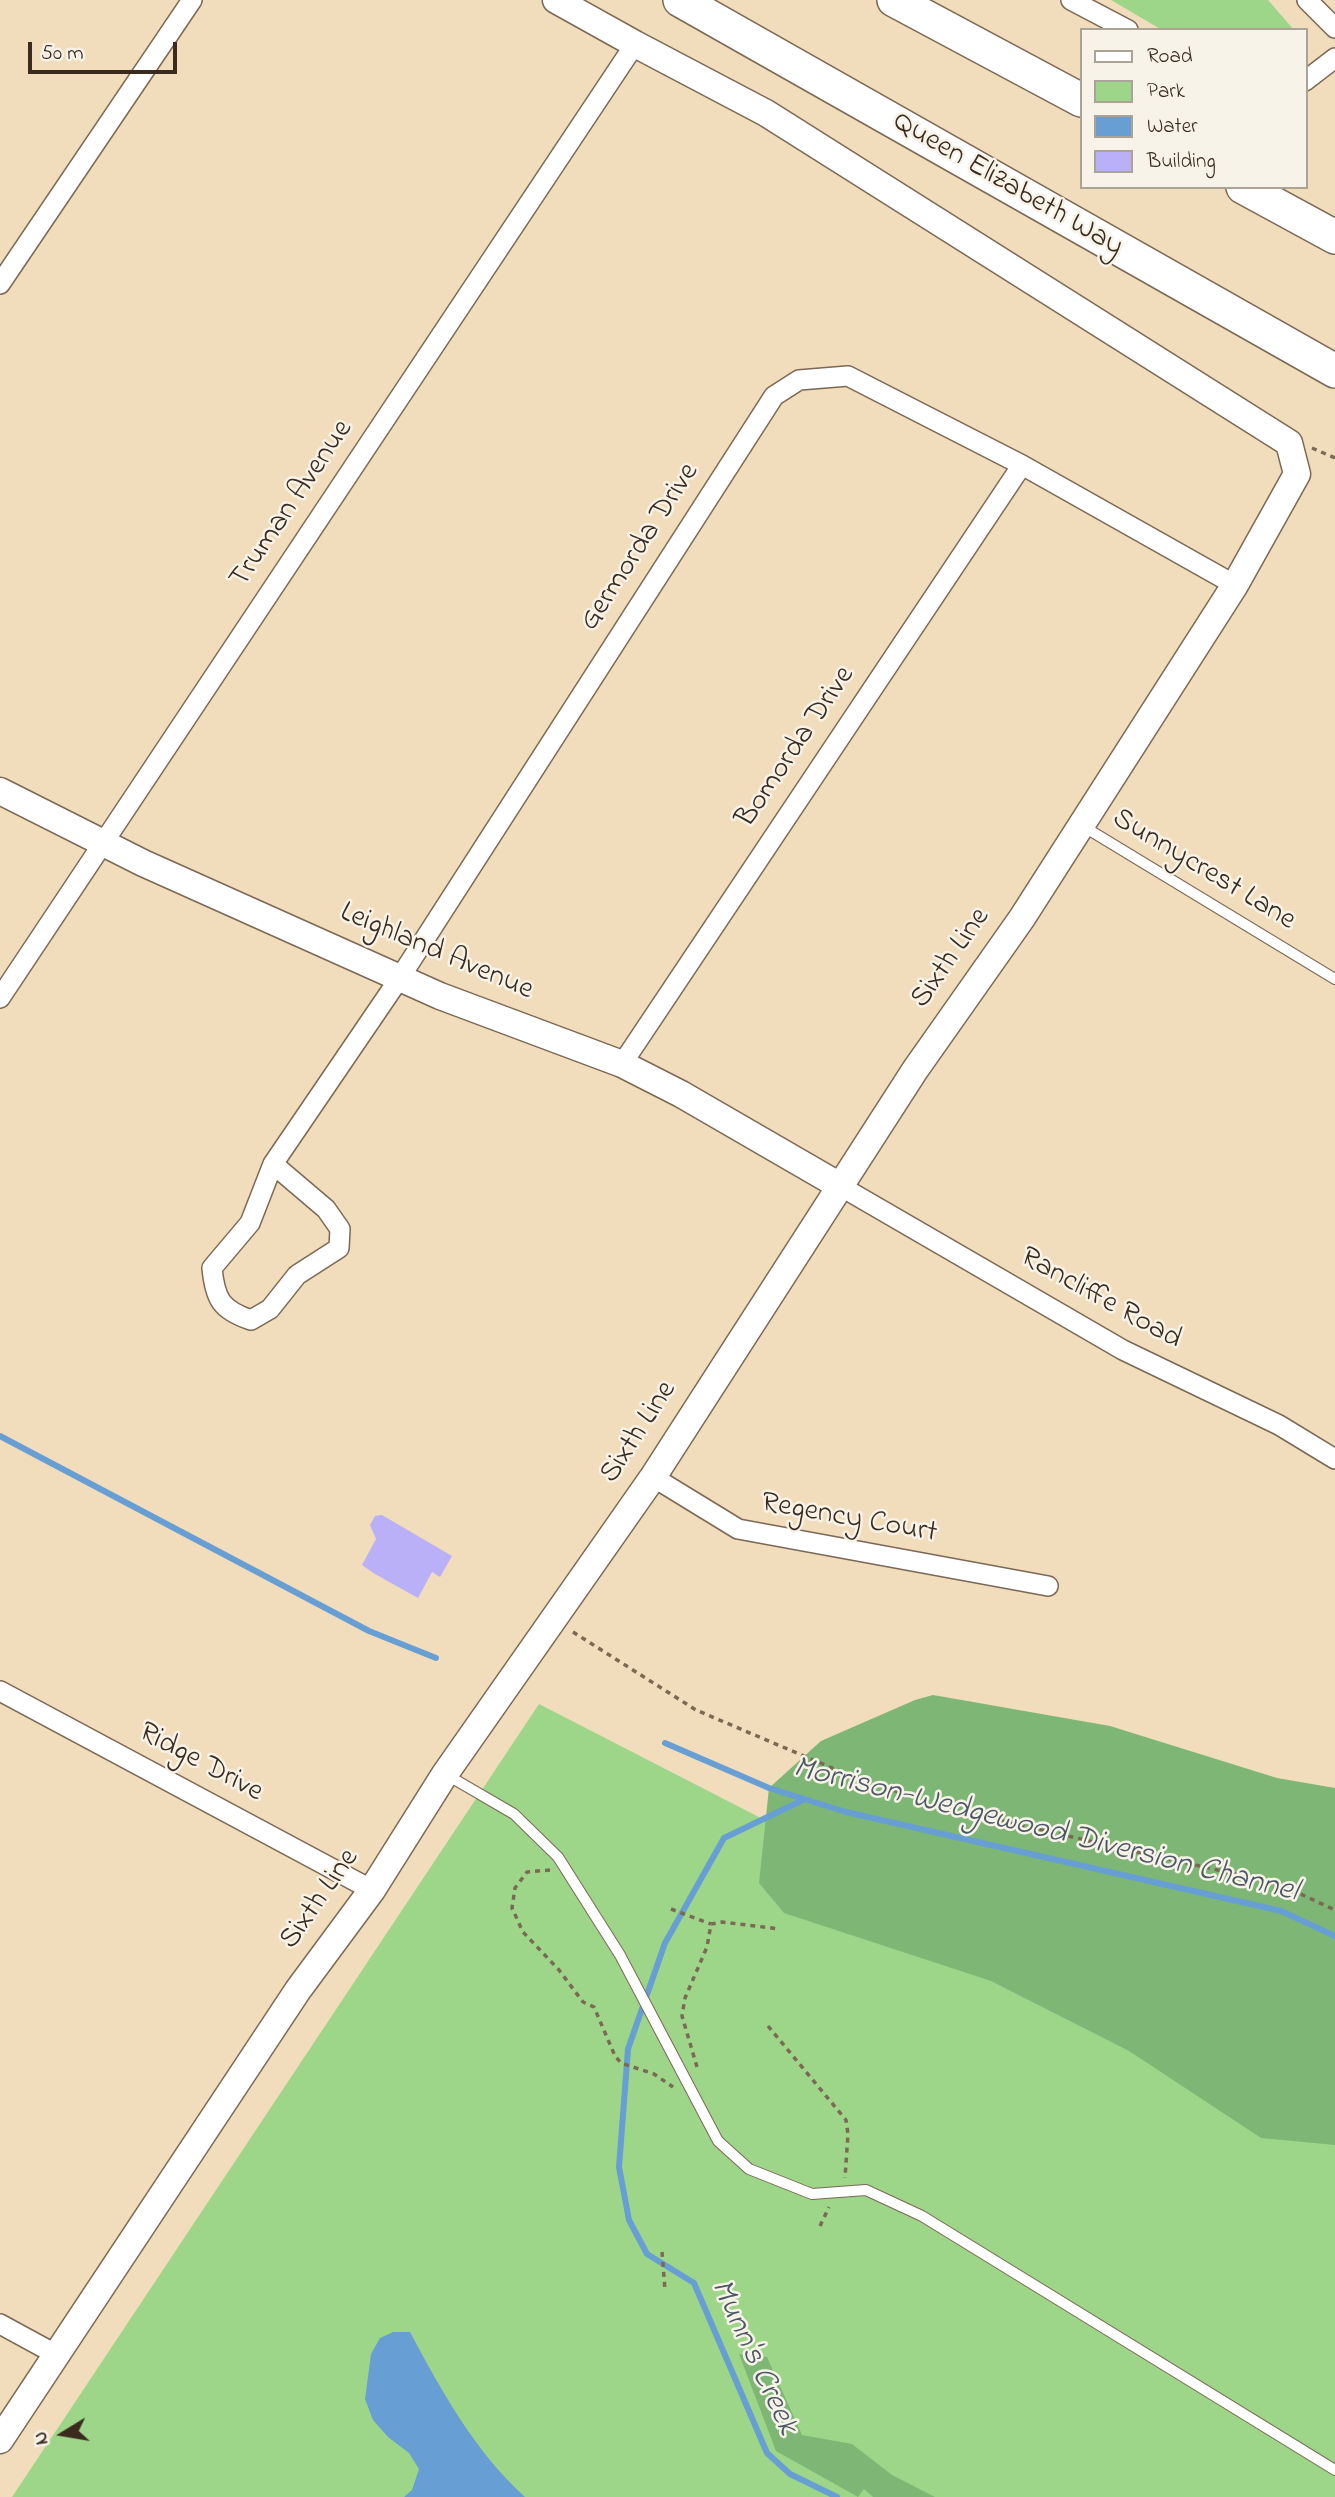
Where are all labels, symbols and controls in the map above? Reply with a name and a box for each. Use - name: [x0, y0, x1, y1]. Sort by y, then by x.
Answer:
- scale bar: [32, 28, 180, 72]
- legend: [1080, 28, 1307, 189]
- text: 50 m: [41, 39, 84, 69]
- text: Road: [1147, 42, 1193, 72]
- text: Park: [1147, 77, 1185, 107]
- street label: Queen Elizabeth Way: [885, 105, 1129, 267]
- text: Water: [1147, 112, 1198, 142]
- text: Building: [1147, 147, 1216, 177]
- street label: Truman Avenue: [224, 414, 362, 596]
- street label: Germorda Drive: [573, 457, 709, 639]
- street label: Bomorda Drive: [730, 660, 864, 836]
- street label: Sunnycrest Lane: [1105, 802, 1301, 940]
- street label: Leighland Avenue: [334, 896, 538, 1010]
- street label: Sixth Line: [904, 902, 1000, 1016]
- street label: Rancliffe Road: [1013, 1241, 1187, 1359]
- street label: Sixth Line: [594, 1375, 686, 1491]
- street label: Regency Court: [758, 1487, 940, 1553]
- street label: Ridge Drive: [132, 1716, 268, 1812]
- water label: Morrison-Wedgewood Diversion Channel: [789, 1751, 1301, 1913]
- street label: Sixth Line: [273, 1843, 369, 1957]
- water label: Munn's Creek: [699, 2274, 805, 2442]
- north arrow: [28, 2399, 98, 2469]
- text: N: [27, 2429, 56, 2447]

